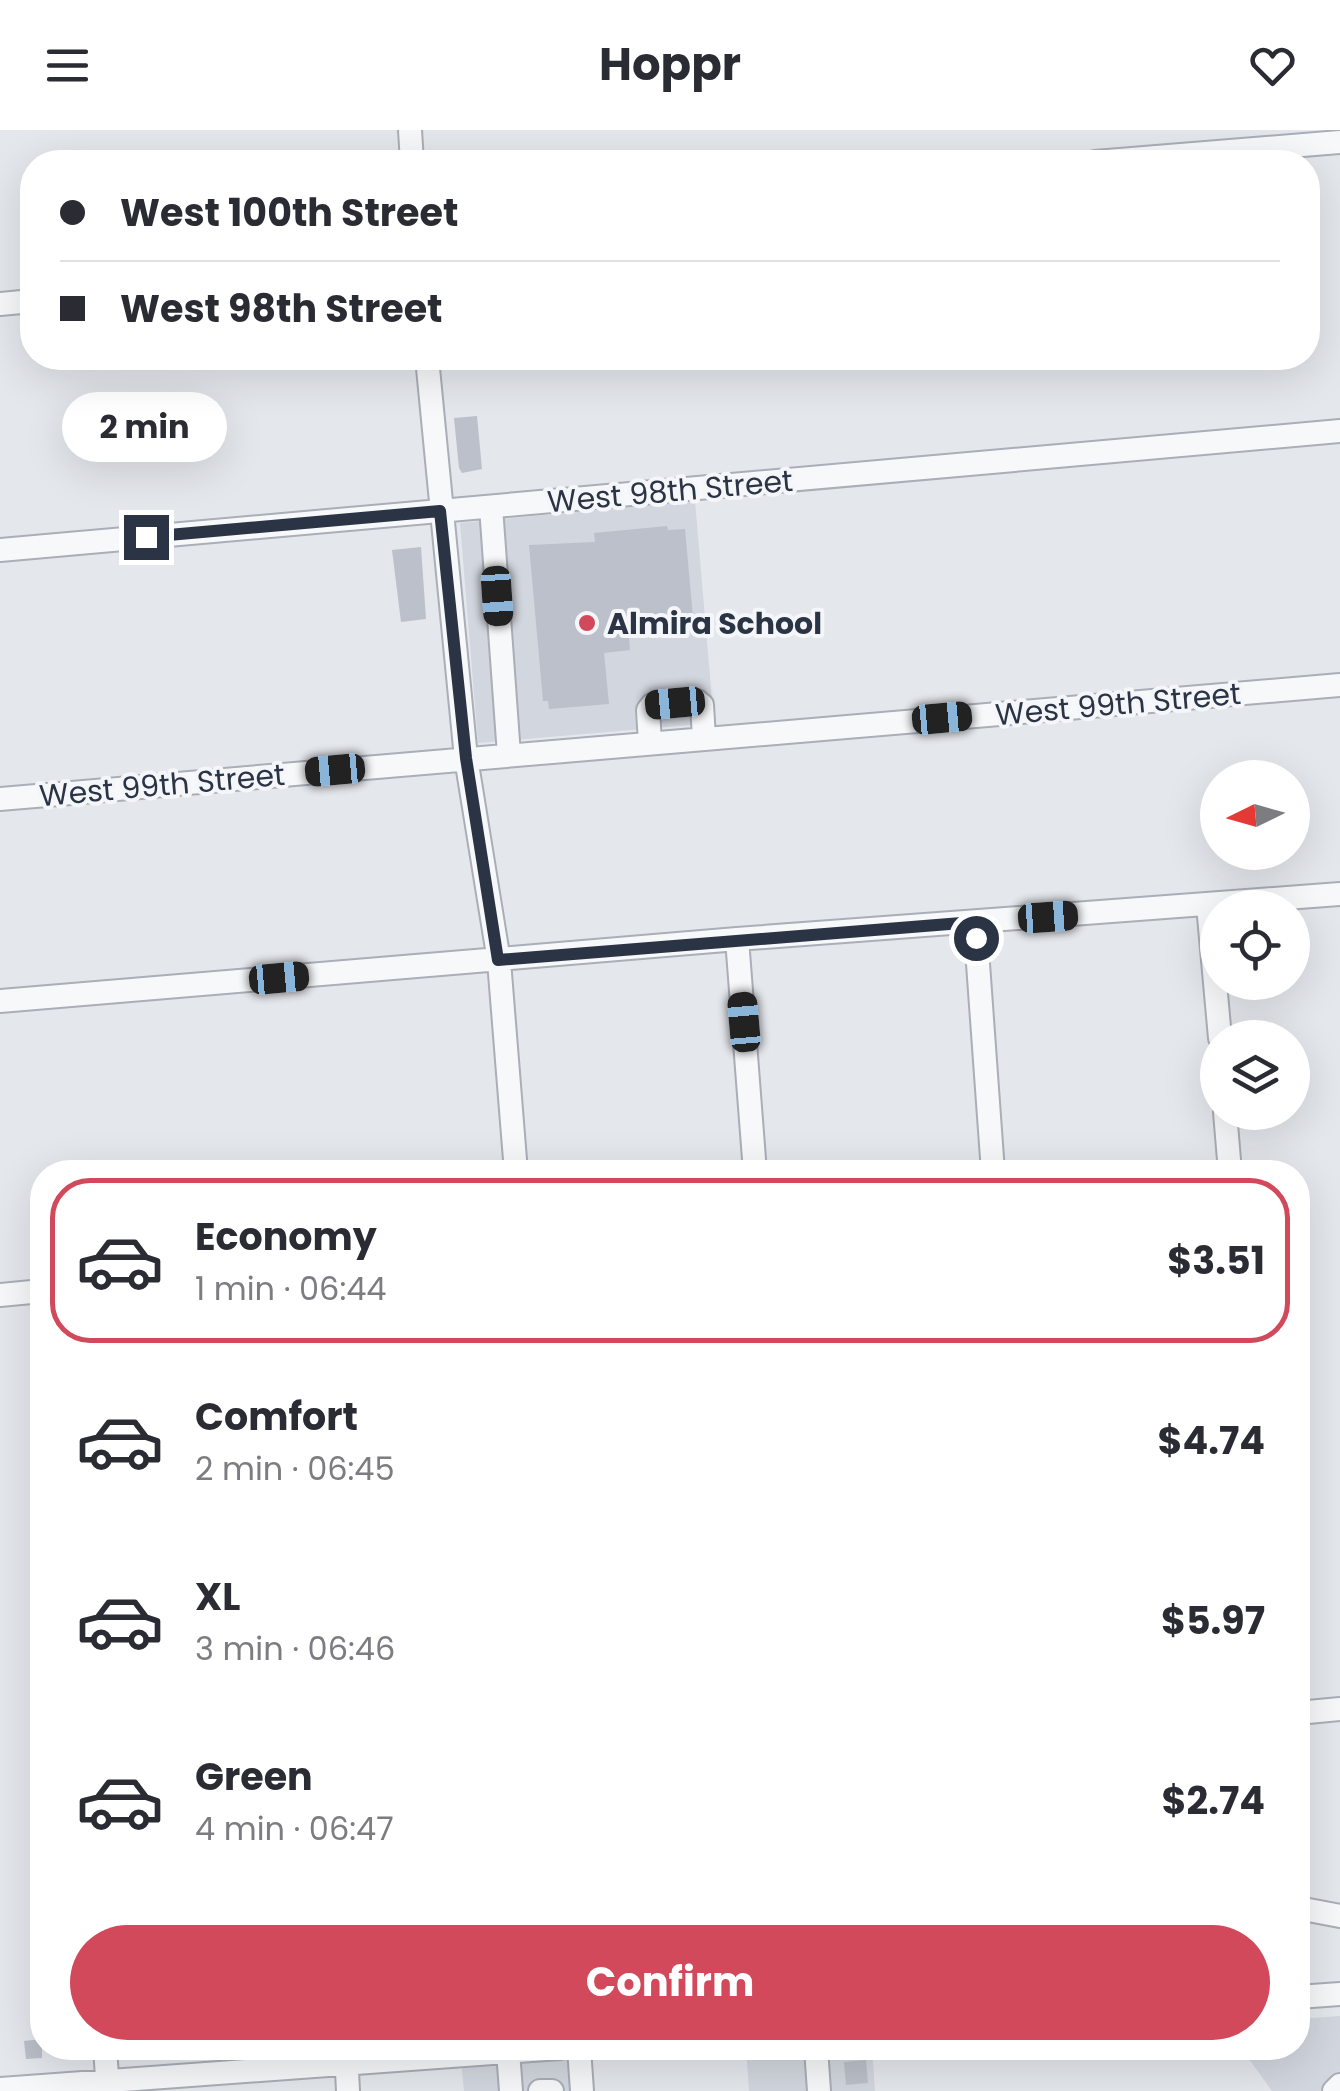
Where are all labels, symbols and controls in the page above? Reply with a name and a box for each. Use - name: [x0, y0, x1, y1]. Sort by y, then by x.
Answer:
- text: Hoppr: [599, 33, 741, 96]
- icon: menu: [40, 38, 95, 93]
- icon: heart: [1245, 38, 1300, 93]
- text: West 100th Street: [120, 186, 458, 239]
- text: West 98th Street: [120, 282, 442, 335]
- callout: 2 min: [64, 392, 228, 462]
- text: 2 min: [100, 404, 189, 449]
- street label: West 98th Street: [545, 459, 795, 523]
- route end: [124, 515, 169, 560]
- car: [480, 565, 514, 627]
- place label: Almira School: [607, 602, 822, 645]
- marker: Almira School: [576, 612, 598, 634]
- street label: West 99th Street: [993, 672, 1243, 736]
- car: [644, 685, 706, 721]
- car: [911, 700, 973, 736]
- car: [304, 752, 366, 788]
- street label: West 99th Street: [37, 753, 287, 817]
- north arrow: [1200, 760, 1310, 870]
- map controls: [1200, 760, 1310, 1130]
- button: locate: [1200, 890, 1310, 1000]
- car: [1017, 900, 1079, 934]
- route start: [954, 916, 999, 961]
- car: [248, 960, 310, 996]
- car: [726, 991, 762, 1053]
- button: layers: [1200, 1020, 1310, 1130]
- text: Economy: [195, 1210, 377, 1263]
- icon: car: [75, 1216, 165, 1306]
- text: $3.51: [1167, 1234, 1265, 1287]
- text: 1 min · 06:44: [195, 1266, 386, 1311]
- text: Comfort: [195, 1390, 358, 1443]
- icon: car: [75, 1396, 165, 1486]
- text: $4.74: [1157, 1414, 1265, 1467]
- text: 2 min · 06:45: [195, 1446, 395, 1491]
- text: XL: [195, 1570, 240, 1623]
- icon: car: [75, 1576, 165, 1666]
- text: $5.97: [1161, 1594, 1265, 1647]
- text: 3 min · 06:46: [195, 1626, 395, 1671]
- text: Green: [195, 1750, 313, 1803]
- icon: car: [75, 1756, 165, 1846]
- text: $2.74: [1162, 1774, 1265, 1827]
- text: 4 min · 06:47: [195, 1806, 394, 1851]
- button: Confirm: [70, 1925, 1270, 2040]

